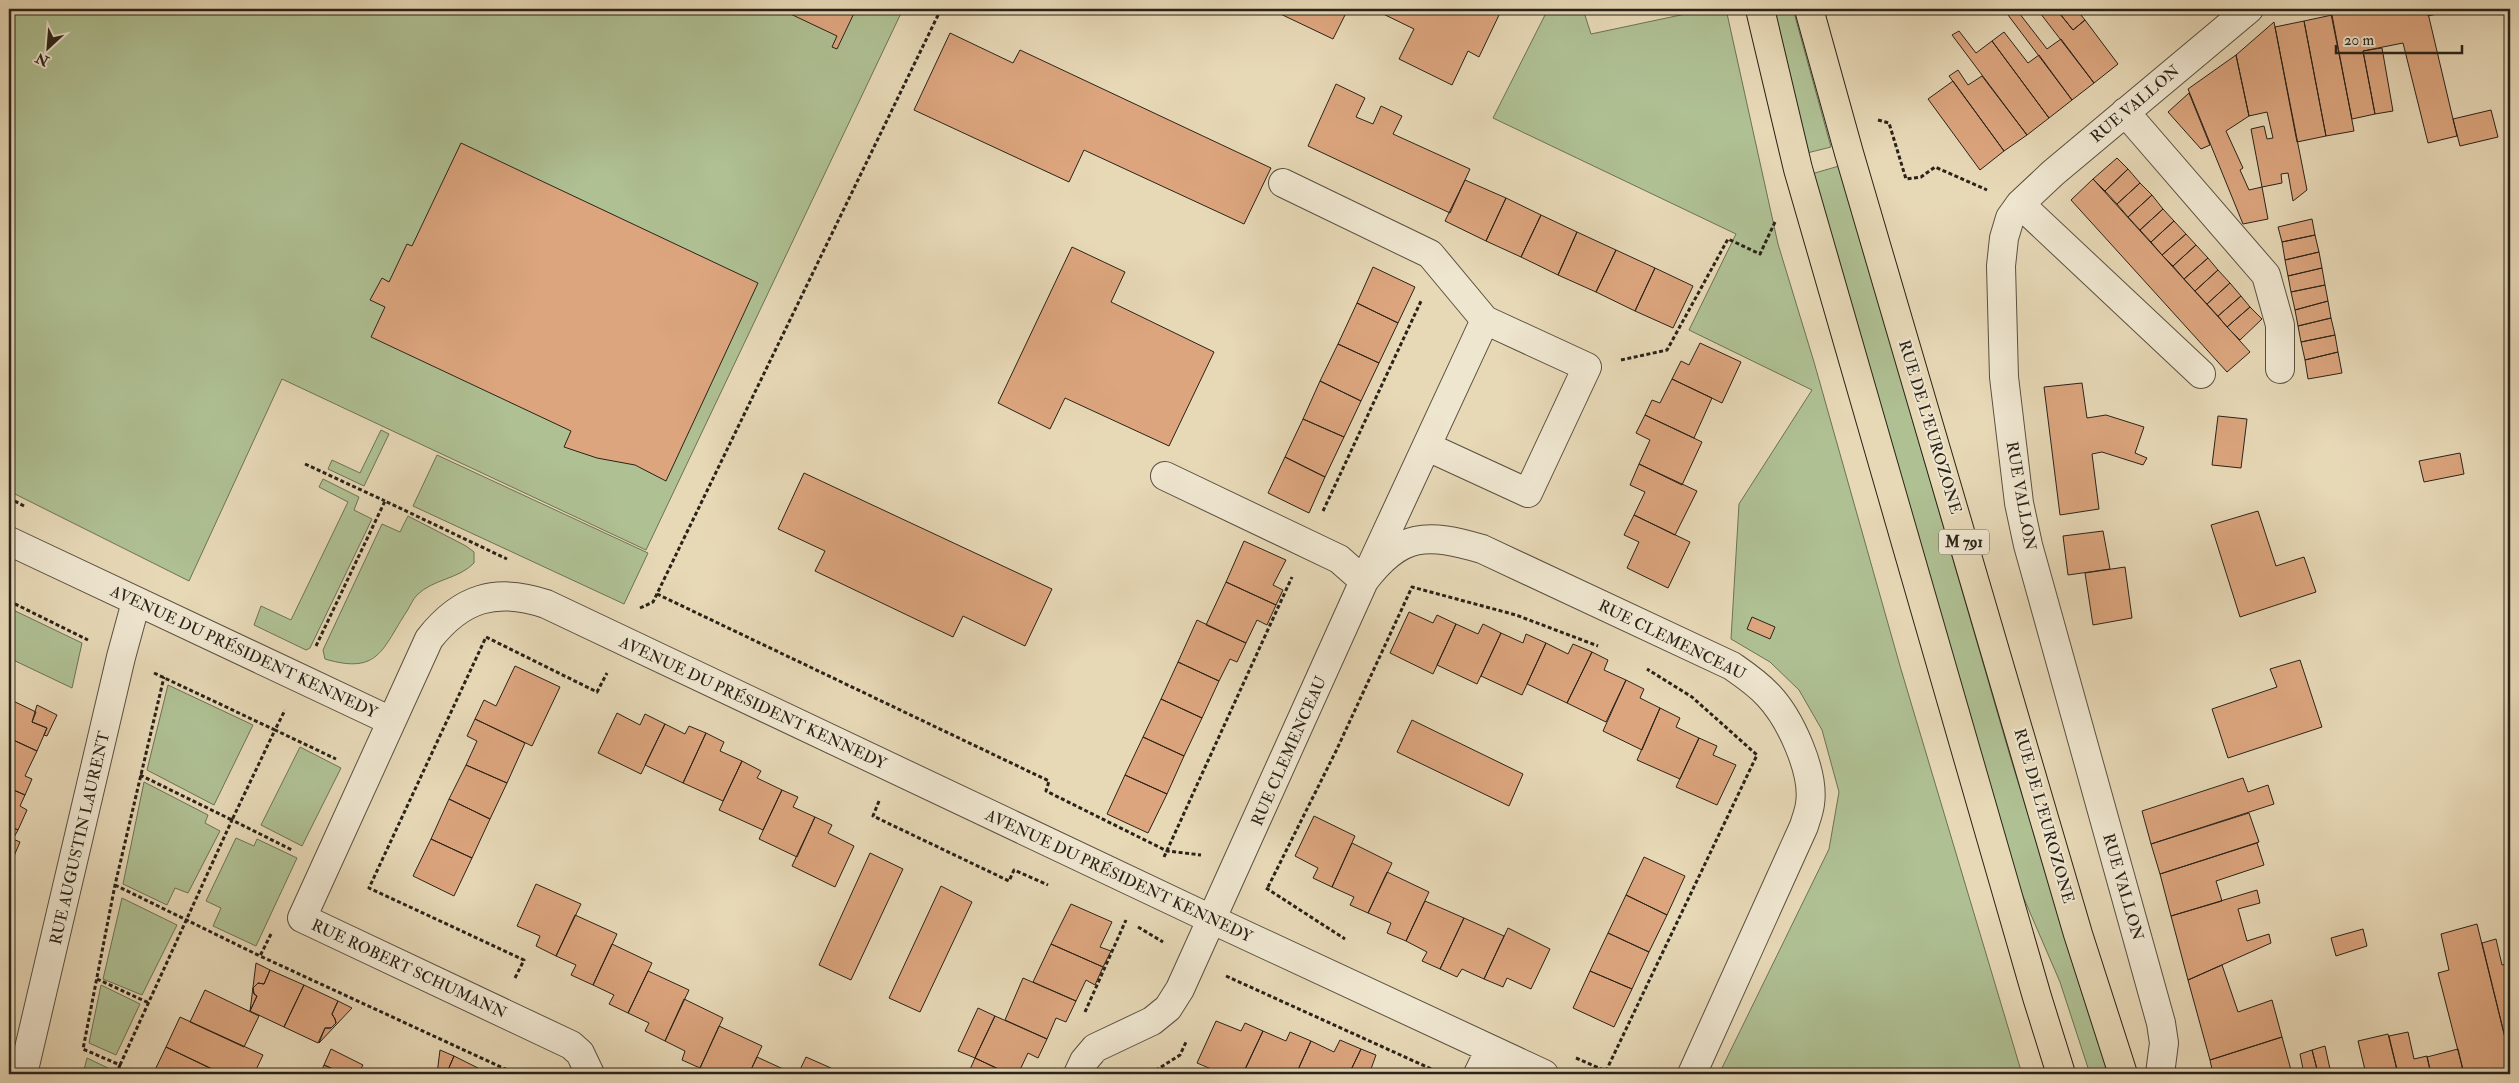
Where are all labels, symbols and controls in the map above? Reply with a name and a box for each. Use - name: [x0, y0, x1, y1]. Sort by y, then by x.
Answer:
- north arrow: [22, 22, 72, 72]
- scale bar: [2336, 22, 2463, 54]
- text: 20 m: [2344, 31, 2374, 50]
- text: N: [33, 49, 53, 70]
- street label: RUE VALLON: [2086, 60, 2184, 147]
- street label: RUE DE L'EUROZONE: [1894, 338, 1966, 516]
- street label: RUE VALLON: [2002, 440, 2041, 553]
- road number: M 791: [1939, 530, 1989, 554]
- street label: AVENUE DU PRÉSIDENT KENNEDY: [106, 580, 382, 723]
- street label: RUE CLEMENCEAU: [1595, 596, 1750, 685]
- street label: AVENUE DU PRÉSIDENT KENNEDY: [615, 631, 891, 774]
- street label: RUE CLEMENCEAU: [1247, 673, 1331, 829]
- street label: RUE DE L'EUROZONE: [2009, 726, 2079, 906]
- street label: RUE AUGUSTIN LAURENT: [46, 729, 114, 947]
- street label: AVENUE DU PRÉSIDENT KENNEDY: [981, 804, 1257, 947]
- street label: RUE VALLON: [2098, 831, 2148, 943]
- street label: RUE ROBERT SCHUMANN: [308, 915, 510, 1023]

